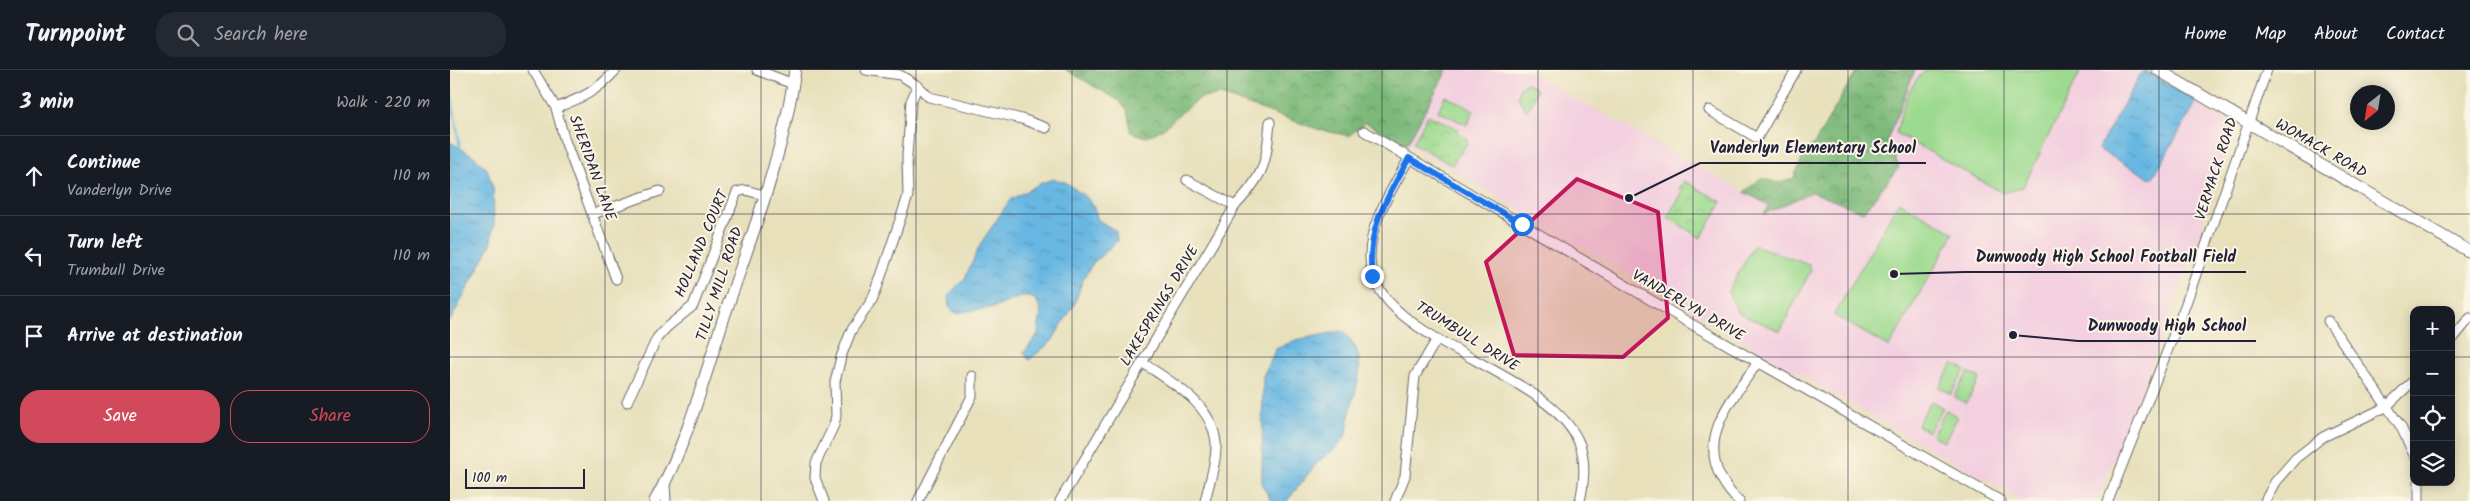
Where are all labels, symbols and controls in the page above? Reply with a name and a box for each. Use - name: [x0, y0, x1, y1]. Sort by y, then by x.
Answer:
- search box: [156, 12, 506, 57]
- text: Turnpoint: [25, 15, 126, 54]
- text: Search here: [214, 20, 308, 50]
- text: Home: [2184, 20, 2227, 49]
- text: Map: [2255, 20, 2286, 49]
- text: About: [2314, 20, 2358, 49]
- text: Contact: [2386, 20, 2445, 49]
- icon: search: [174, 21, 202, 49]
- north arrow: [2350, 85, 2395, 130]
- text: 3 min: [20, 86, 74, 119]
- text: Walk · 220 m: [336, 90, 430, 115]
- street label: SHERIDAN LANE: [562, 112, 623, 226]
- street label: WOMACK ROAD: [2271, 113, 2372, 185]
- street label: VERMACK ROAD: [2189, 114, 2245, 224]
- callout: Vanderlyn Elementary School: [1700, 132, 1926, 163]
- text: Vanderlyn Elementary School: [1710, 136, 1917, 161]
- text: Continue: [67, 148, 140, 178]
- icon: ahead: [20, 162, 48, 190]
- text: 110 m: [393, 163, 430, 188]
- text: Vanderlyn Drive: [67, 178, 172, 203]
- street label: HOLLAND COURT: [669, 185, 736, 301]
- route start: [1511, 213, 1534, 236]
- street label: TILLY MILL ROAD: [690, 223, 750, 344]
- text: Turn left: [67, 228, 142, 258]
- street label: LAKESPRINGS DRIVE: [1114, 240, 1206, 371]
- callout: Dunwoody High School Football Field: [1965, 241, 2246, 272]
- icon: left: [20, 242, 48, 270]
- text: 110 m: [393, 243, 430, 268]
- text: Dunwoody High School Football Field: [1976, 245, 2237, 270]
- text: Trumbull Drive: [67, 258, 165, 283]
- street label: VANDERLYN DRIVE: [1627, 264, 1750, 349]
- route end: [1361, 265, 1384, 288]
- street label: TRUMBULL DRIVE: [1410, 295, 1525, 379]
- map controls: [2410, 306, 2455, 486]
- button: +: [2410, 306, 2455, 351]
- callout: Dunwoody High School: [2078, 310, 2256, 341]
- text: Dunwoody High School: [2088, 314, 2247, 339]
- text: Arrive at destination: [67, 321, 243, 351]
- icon: arrive: [20, 322, 48, 350]
- button: −: [2410, 351, 2455, 396]
- button: Save: [20, 390, 220, 443]
- button: Share: [230, 390, 430, 443]
- button: locate: [2410, 396, 2455, 441]
- button: layers: [2410, 441, 2455, 486]
- scale bar: [465, 466, 585, 489]
- text: 100 m: [472, 467, 507, 489]

